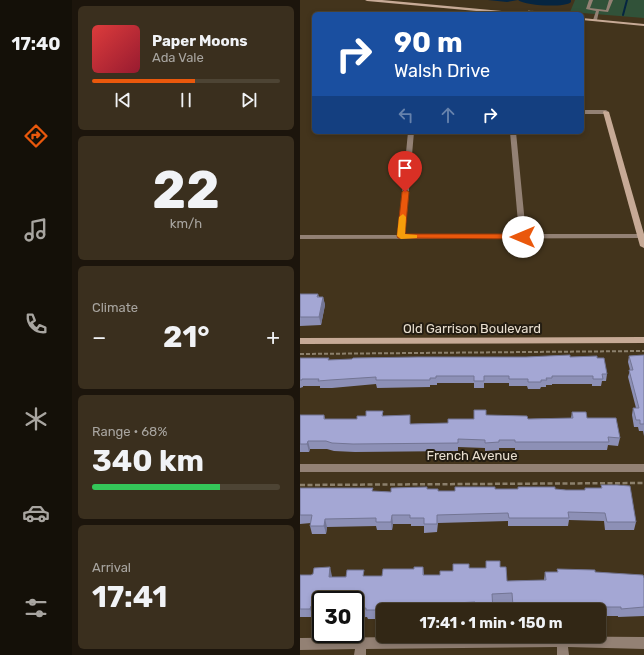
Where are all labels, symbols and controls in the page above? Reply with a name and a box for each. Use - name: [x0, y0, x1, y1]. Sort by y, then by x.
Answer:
- text: 90 m: [394, 26, 463, 59]
- icon: right: [328, 28, 380, 80]
- text: Paper Moons: [152, 32, 248, 50]
- text: 17:40: [11, 33, 61, 55]
- text: Ada Vale: [152, 50, 204, 65]
- text: Walsh Drive: [394, 60, 490, 82]
- icon: previous: [112, 89, 134, 111]
- icon: pause: [175, 89, 197, 111]
- icon: next: [238, 89, 260, 111]
- icon: left: [395, 104, 417, 126]
- icon: ahead: [437, 104, 459, 126]
- icon: right: [479, 104, 501, 126]
- icon: directions: [22, 122, 50, 150]
- pin: [388, 151, 422, 192]
- icon: arrive: [394, 157, 416, 179]
- text: 22: [152, 159, 220, 221]
- icon: music: [22, 216, 50, 244]
- text: km/h: [170, 216, 202, 231]
- position arrow: [502, 216, 544, 258]
- text: Climate: [92, 300, 138, 315]
- icon: phone: [22, 310, 50, 338]
- text: 21°: [163, 319, 210, 355]
- street label: Old Garrison Boulevard: [403, 321, 541, 336]
- text: −: [92, 324, 106, 351]
- text: +: [266, 324, 280, 351]
- icon: climate: [22, 405, 50, 433]
- text: Range · 68%: [92, 424, 167, 439]
- text: 340 km: [92, 443, 204, 479]
- street label: French Avenue: [427, 448, 517, 463]
- icon: car: [22, 499, 50, 527]
- text: Arrival: [92, 560, 131, 575]
- text: 17:41: [92, 579, 168, 615]
- speed limit sign: 30: [312, 591, 364, 643]
- icon: filters: [22, 594, 50, 622]
- text: 17:41 · 1 min · 150 m: [419, 614, 563, 632]

